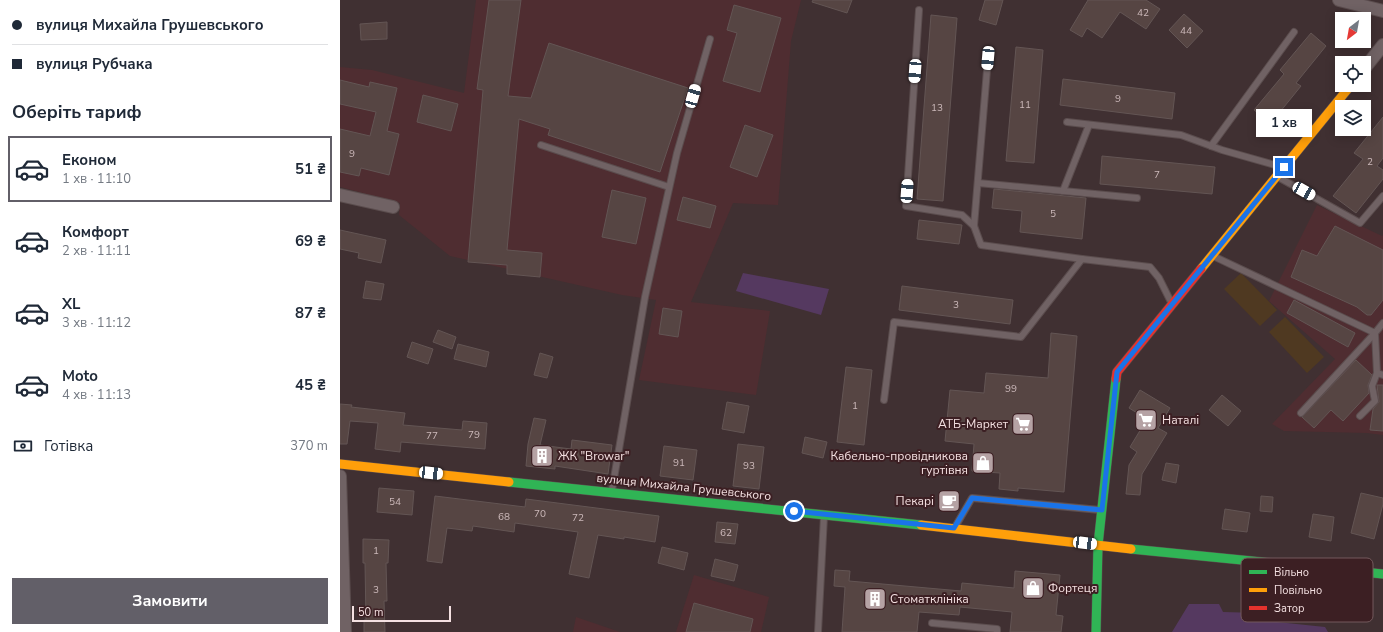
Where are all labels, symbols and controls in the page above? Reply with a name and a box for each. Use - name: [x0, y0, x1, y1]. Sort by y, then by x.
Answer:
- house number: 42: [1137, 6, 1149, 20]
- north arrow: [1335, 12, 1371, 48]
- map controls: [1335, 12, 1371, 136]
- text: вулиця Михайла Грушевського: [36, 15, 264, 35]
- house number: 44: [1180, 24, 1192, 38]
- car: [981, 46, 995, 70]
- text: вулиця Рубчака: [36, 54, 153, 74]
- button: locate: [1335, 56, 1371, 92]
- car: [908, 59, 922, 83]
- car: [684, 83, 702, 109]
- house number: 9: [1115, 92, 1121, 106]
- house number: 11: [1019, 98, 1031, 112]
- text: Оберіть тариф: [12, 100, 142, 124]
- button: layers: [1335, 100, 1371, 136]
- house number: 13: [931, 101, 943, 115]
- callout: 1 хв: [1256, 109, 1312, 137]
- text: 1 хв: [1271, 114, 1297, 132]
- house number: 9: [349, 147, 355, 161]
- text: Економ: [62, 150, 116, 170]
- icon: car: [14, 151, 50, 187]
- house number: 2: [1367, 155, 1373, 169]
- route end: [1275, 158, 1293, 176]
- text: 51 ₴: [295, 159, 326, 179]
- house number: 7: [1154, 168, 1160, 182]
- text: 1 хв · 11:10: [62, 170, 131, 188]
- car: [900, 179, 914, 203]
- car: [1291, 180, 1317, 202]
- house number: 5: [1050, 207, 1056, 221]
- text: Комфорт: [62, 222, 129, 242]
- icon: car: [14, 223, 50, 259]
- text: 69 ₴: [295, 231, 326, 251]
- text: 2 хв · 11:11: [62, 242, 131, 260]
- text: XL: [62, 294, 81, 314]
- icon: car: [14, 295, 50, 331]
- house number: 3: [953, 298, 959, 312]
- text: 87 ₴: [295, 303, 326, 323]
- text: 3 хв · 11:12: [62, 314, 131, 332]
- text: Moto: [62, 366, 98, 386]
- icon: car: [14, 367, 50, 403]
- text: 45 ₴: [295, 375, 326, 395]
- house number: 99: [1005, 382, 1017, 396]
- text: 4 хв · 11:13: [62, 386, 131, 404]
- house number: 1: [852, 399, 858, 413]
- supermarket icon: Наталі: [1133, 407, 1159, 433]
- supermarket icon: АТБ-Маркет: [1010, 411, 1036, 437]
- place label: Наталі: [1162, 412, 1199, 428]
- place label: АТБ-Маркет: [938, 416, 1009, 432]
- house number: 79: [468, 428, 480, 442]
- house number: 77: [426, 429, 438, 443]
- icon: cash: [12, 435, 34, 457]
- text: Готівка: [44, 436, 93, 456]
- text: 370 m: [290, 437, 328, 455]
- building icon: ЖК "Browar": [529, 443, 555, 469]
- place label: ЖК "Browar": [558, 448, 629, 464]
- place label: Кабельно-провідникова гуртівня: [830, 448, 968, 478]
- shop icon: Кабельно-провідникова гуртівня: [970, 450, 996, 476]
- house number: 91: [673, 456, 685, 470]
- house number: 93: [743, 459, 755, 473]
- car: [418, 466, 444, 480]
- street label: вулиця Михайла Грушевського: [596, 470, 772, 504]
- cafe icon: Пекарі: [936, 488, 962, 514]
- place label: Пекарі: [896, 493, 934, 509]
- house number: 54: [389, 495, 401, 509]
- route start: [785, 502, 803, 520]
- house number: 70: [534, 507, 546, 521]
- house number: 68: [498, 510, 510, 524]
- house number: 72: [572, 511, 584, 525]
- house number: 62: [720, 526, 732, 540]
- car: [1072, 536, 1098, 550]
- house number: 1: [373, 544, 379, 558]
- legend: [1241, 558, 1373, 622]
- text: Вільно: [1274, 565, 1309, 580]
- shop icon: Фортеця: [1020, 575, 1046, 601]
- button: Замовити: [12, 578, 328, 624]
- place label: Фортеця: [1048, 580, 1098, 596]
- house number: 3: [373, 583, 379, 597]
- text: Повільно: [1274, 583, 1322, 598]
- building icon: Стоматклініка: [862, 586, 888, 612]
- place label: Стоматклініка: [890, 591, 969, 607]
- text: Затор: [1274, 601, 1305, 616]
- scale bar: [352, 604, 451, 623]
- text: 50 m: [358, 605, 383, 620]

